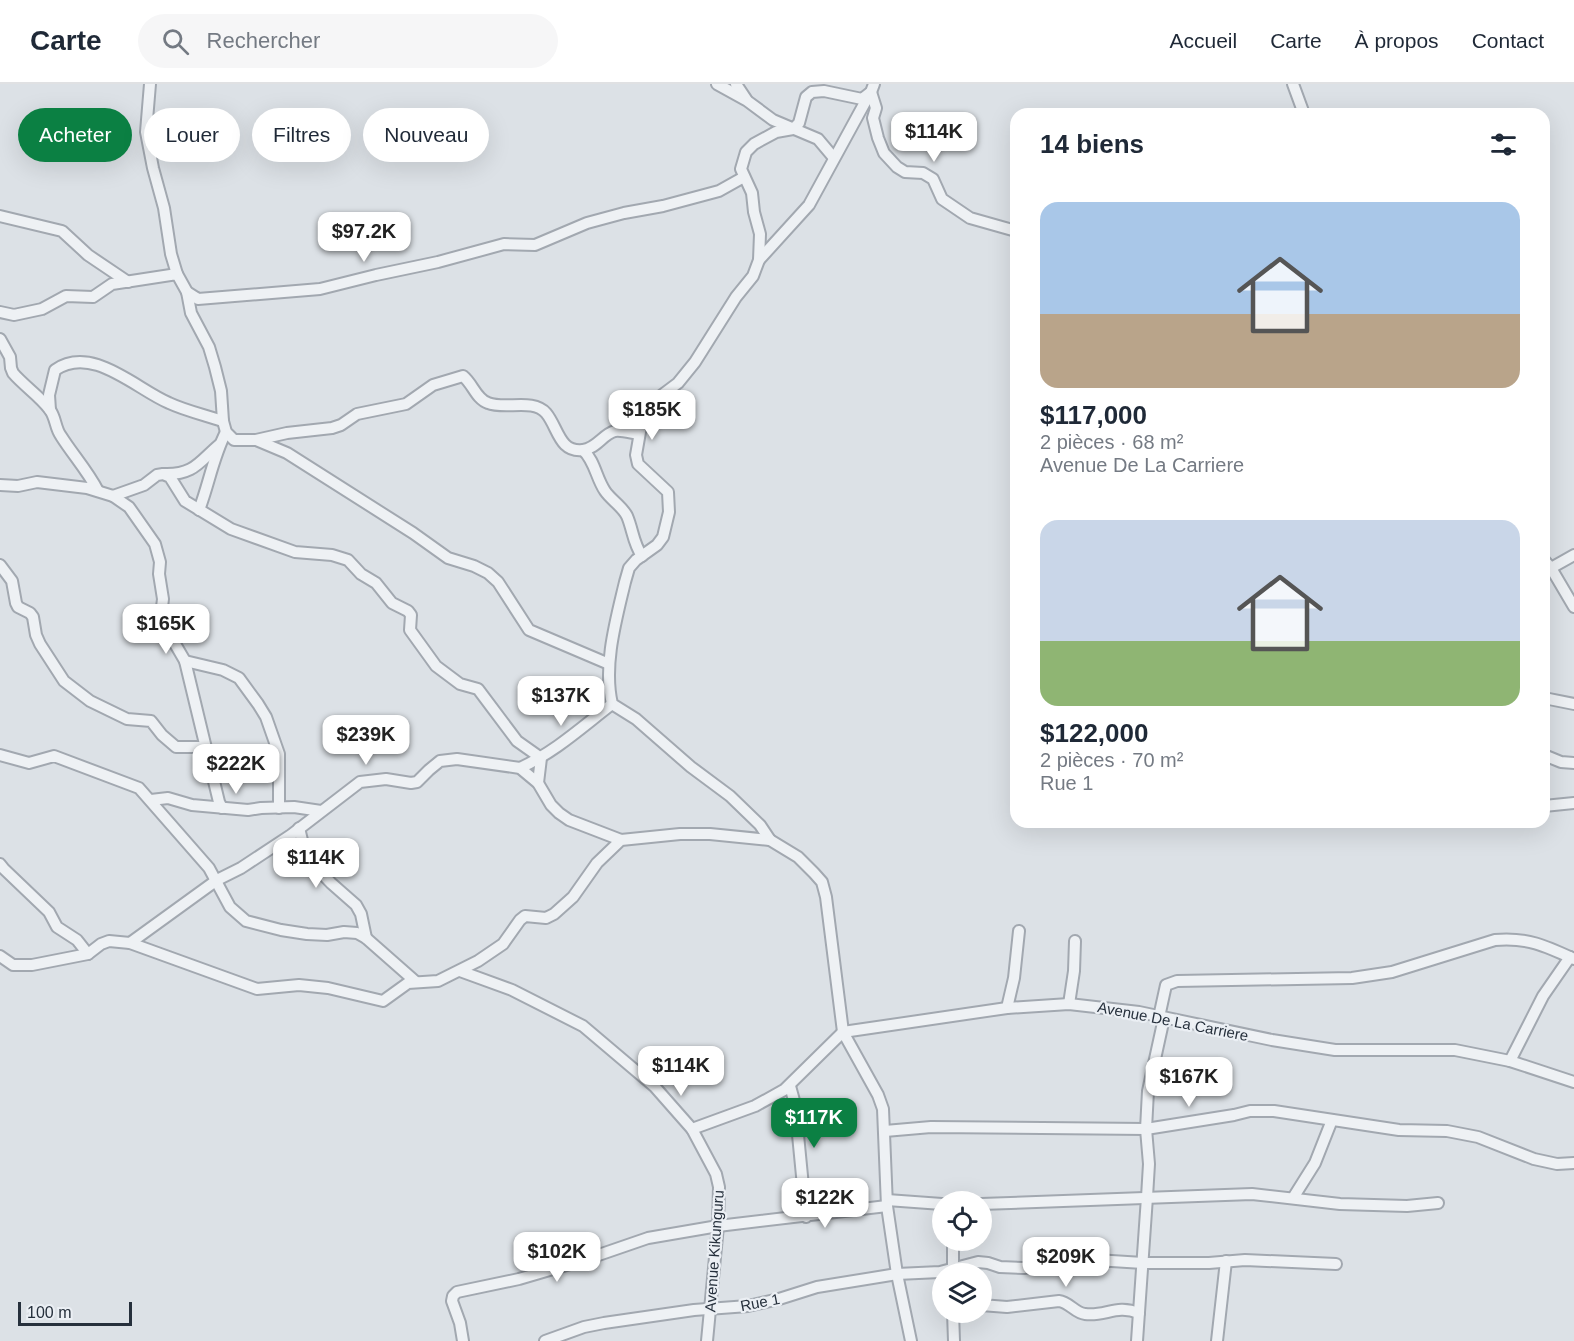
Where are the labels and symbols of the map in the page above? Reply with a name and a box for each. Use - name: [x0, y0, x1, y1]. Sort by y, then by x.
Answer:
- pin: $114K: [892, 112, 976, 163]
- pin: $97.2K: [315, 212, 413, 263]
- pin: $185K: [610, 390, 694, 441]
- pin: $165K: [124, 604, 208, 655]
- pin: $137K: [519, 676, 603, 727]
- pin: $239K: [324, 715, 408, 766]
- pin: $222K: [194, 744, 278, 795]
- pin: $114K: [274, 838, 358, 889]
- street label: Avenue De La Carriere: [1096, 998, 1250, 1044]
- pin: $114K: [639, 1046, 723, 1097]
- pin: $167K: [1147, 1057, 1231, 1108]
- pin: $117K: [772, 1098, 856, 1149]
- pin: $122K: [783, 1178, 867, 1229]
- street label: Avenue Kikunguru: [701, 1189, 727, 1313]
- pin: $102K: [515, 1232, 599, 1283]
- pin: $209K: [1024, 1237, 1108, 1288]
- street label: Rue 1: [739, 1290, 781, 1314]
- scale bar: [18, 1299, 132, 1326]

